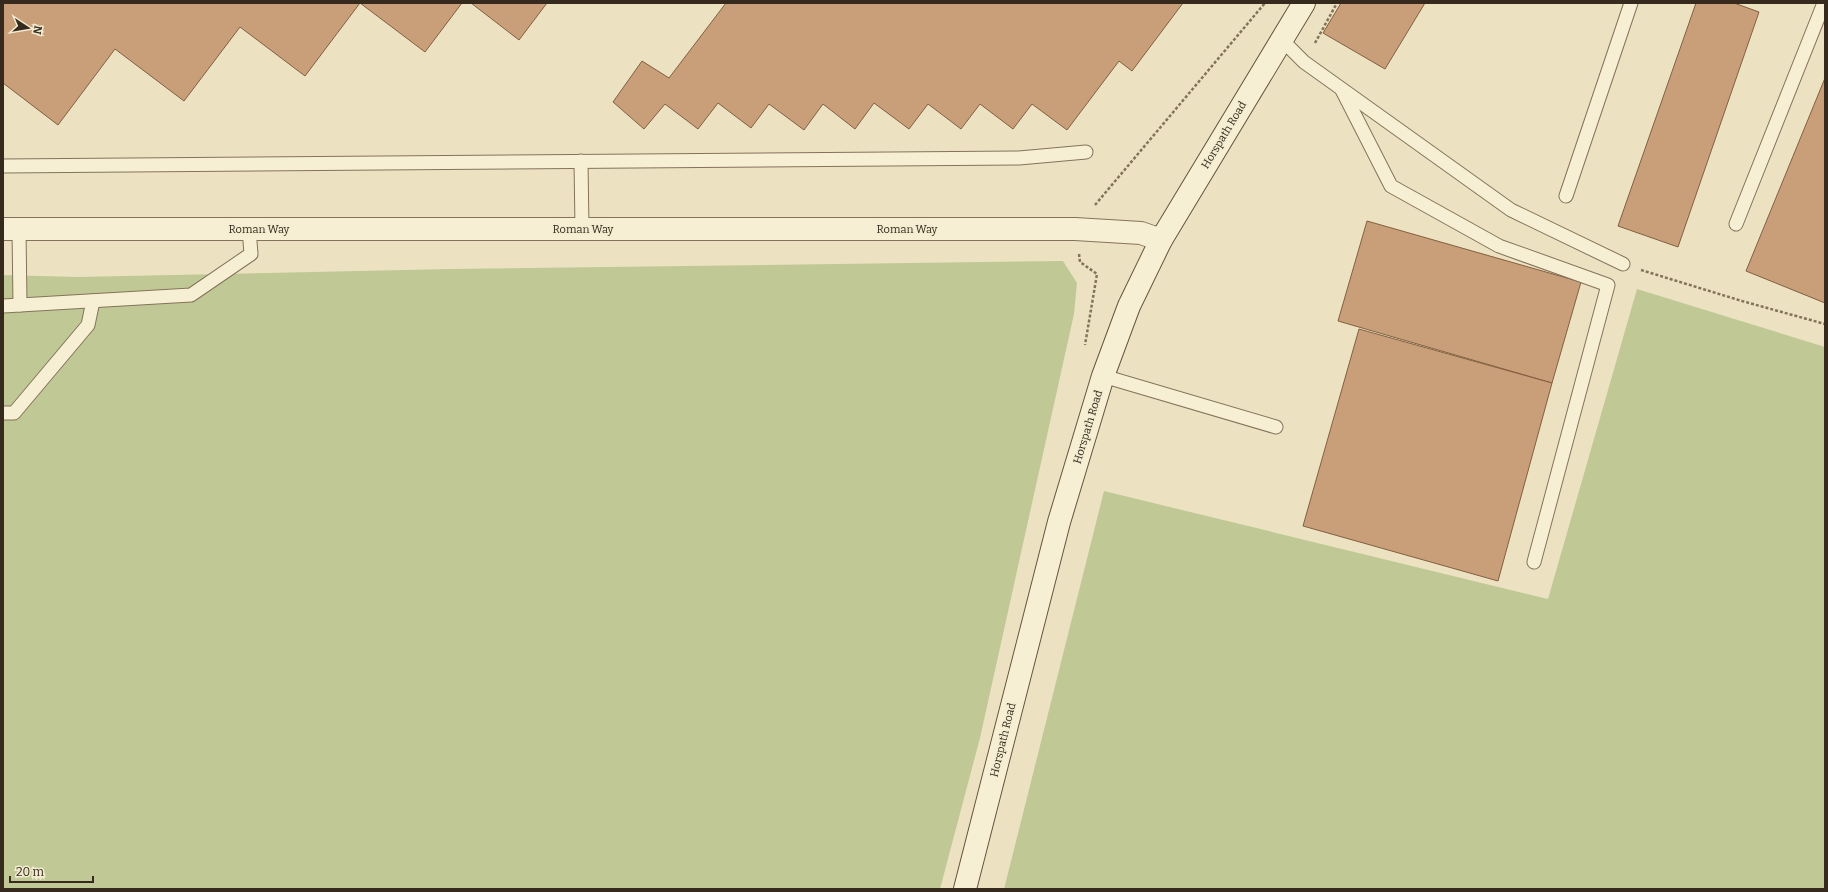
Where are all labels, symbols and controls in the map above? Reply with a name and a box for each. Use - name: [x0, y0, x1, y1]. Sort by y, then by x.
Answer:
- north arrow: [8, 8, 48, 48]
- text: N: [30, 24, 45, 36]
- street label: Horspath Road: [1199, 99, 1249, 171]
- street label: Roman Way: [229, 223, 290, 236]
- street label: Roman Way: [553, 223, 614, 236]
- street label: Roman Way: [877, 223, 938, 236]
- street label: Horspath Road: [1071, 388, 1105, 465]
- street label: Horspath Road: [987, 701, 1019, 779]
- scale bar: [10, 858, 93, 884]
- text: 20 m: [16, 865, 45, 879]

